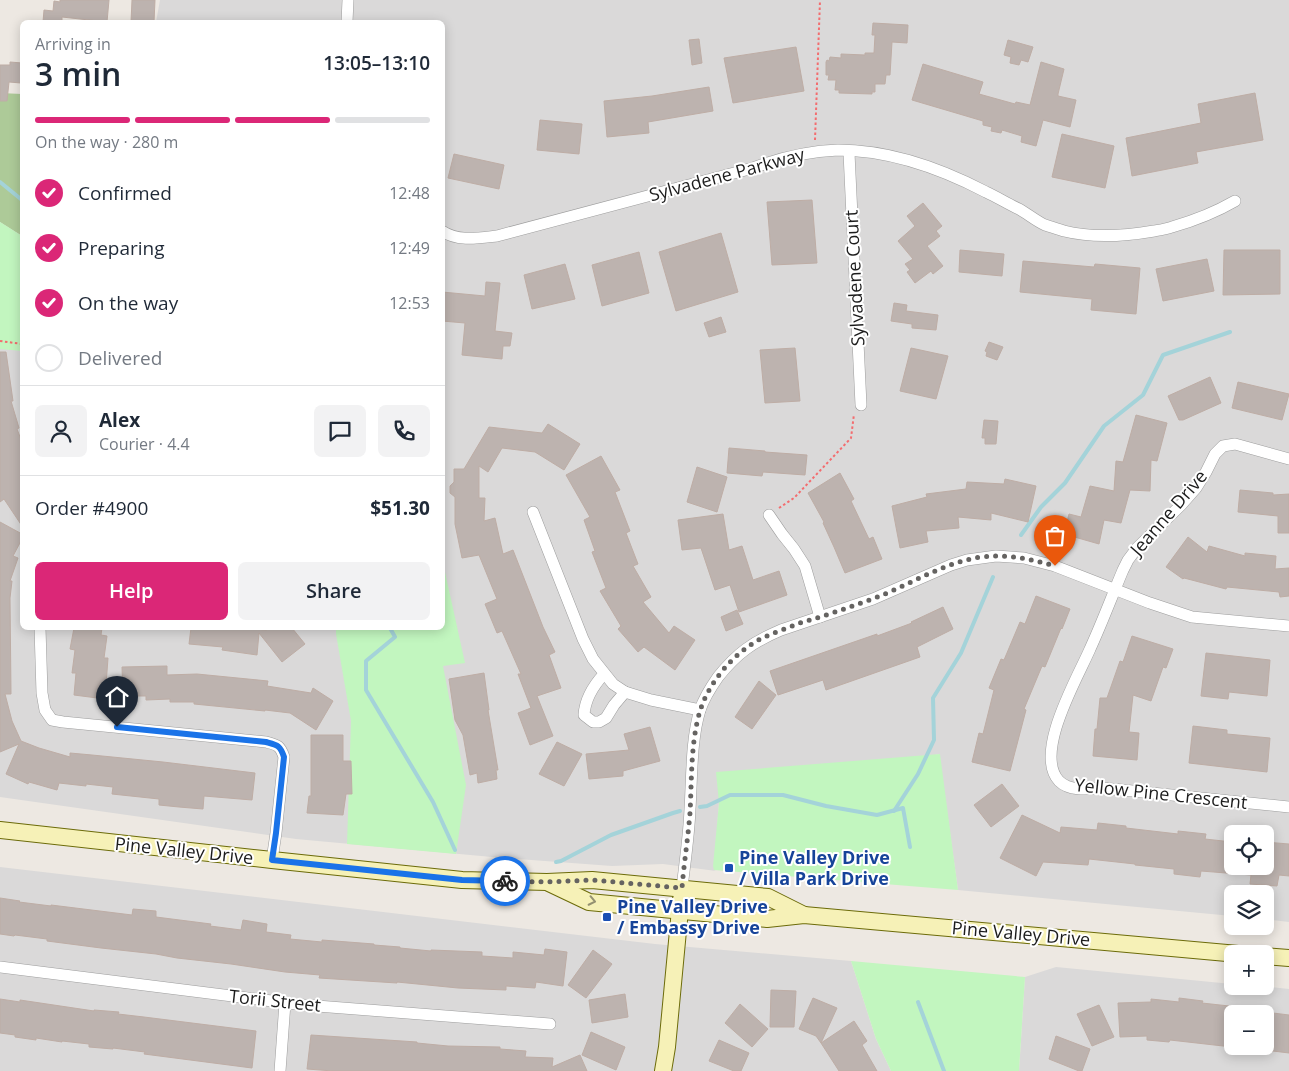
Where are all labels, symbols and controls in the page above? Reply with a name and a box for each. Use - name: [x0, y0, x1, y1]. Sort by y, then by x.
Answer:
- text: Arriving in: [35, 33, 111, 55]
- text: 13:05–13:10: [323, 50, 430, 76]
- text: 3 min: [35, 52, 121, 95]
- text: On the way · 280 m: [35, 131, 178, 153]
- street label: Sylvadene Parkway: [646, 141, 808, 206]
- icon: check: [35, 179, 63, 207]
- text: Confirmed: [78, 180, 172, 206]
- text: 12:48: [389, 182, 430, 204]
- street label: Sylvadene Court: [838, 209, 870, 347]
- icon: check: [35, 234, 63, 262]
- text: Preparing: [78, 235, 165, 261]
- text: 12:49: [389, 237, 430, 259]
- icon: check: [35, 289, 63, 317]
- text: On the way: [78, 290, 178, 316]
- text: 12:53: [389, 292, 430, 314]
- text: Delivered: [78, 345, 162, 371]
- button: person: [35, 405, 87, 457]
- button: chat: [314, 405, 366, 457]
- button: phone: [378, 405, 430, 457]
- text: Alex: [99, 407, 140, 433]
- text: Courier · 4.4: [99, 433, 190, 455]
- street label: Jeanne Drive: [1123, 465, 1212, 562]
- text: Order #4900: [35, 495, 148, 521]
- text: $51.30: [370, 495, 430, 521]
- pin: [1034, 515, 1076, 566]
- icon: bag: [1041, 522, 1069, 550]
- button: Help: [35, 562, 228, 620]
- button: Share: [238, 562, 430, 620]
- pin: [96, 676, 138, 727]
- icon: home: [103, 683, 131, 711]
- street label: Yellow Pine Crescent: [1074, 772, 1249, 814]
- map controls: [1224, 825, 1274, 1055]
- button: locate: [1224, 825, 1274, 875]
- street label: Pine Valley Drive: [114, 831, 254, 869]
- place label: Pine Valley Drive / Villa Park Drive: [739, 845, 890, 890]
- courier: [480, 856, 530, 906]
- marker: Pine Valley Drive / Villa Park Drive: [723, 862, 735, 874]
- icon: bike: [491, 867, 519, 895]
- button: layers: [1224, 885, 1274, 935]
- place label: Pine Valley Drive / Embassy Drive: [617, 894, 768, 939]
- one-way arrow: [588, 895, 597, 906]
- marker: Pine Valley Drive / Embassy Drive: [601, 911, 613, 923]
- street label: Pine Valley Drive: [951, 915, 1091, 951]
- button: +: [1224, 945, 1274, 995]
- street label: Torii Street: [228, 983, 322, 1017]
- button: −: [1224, 1005, 1274, 1055]

